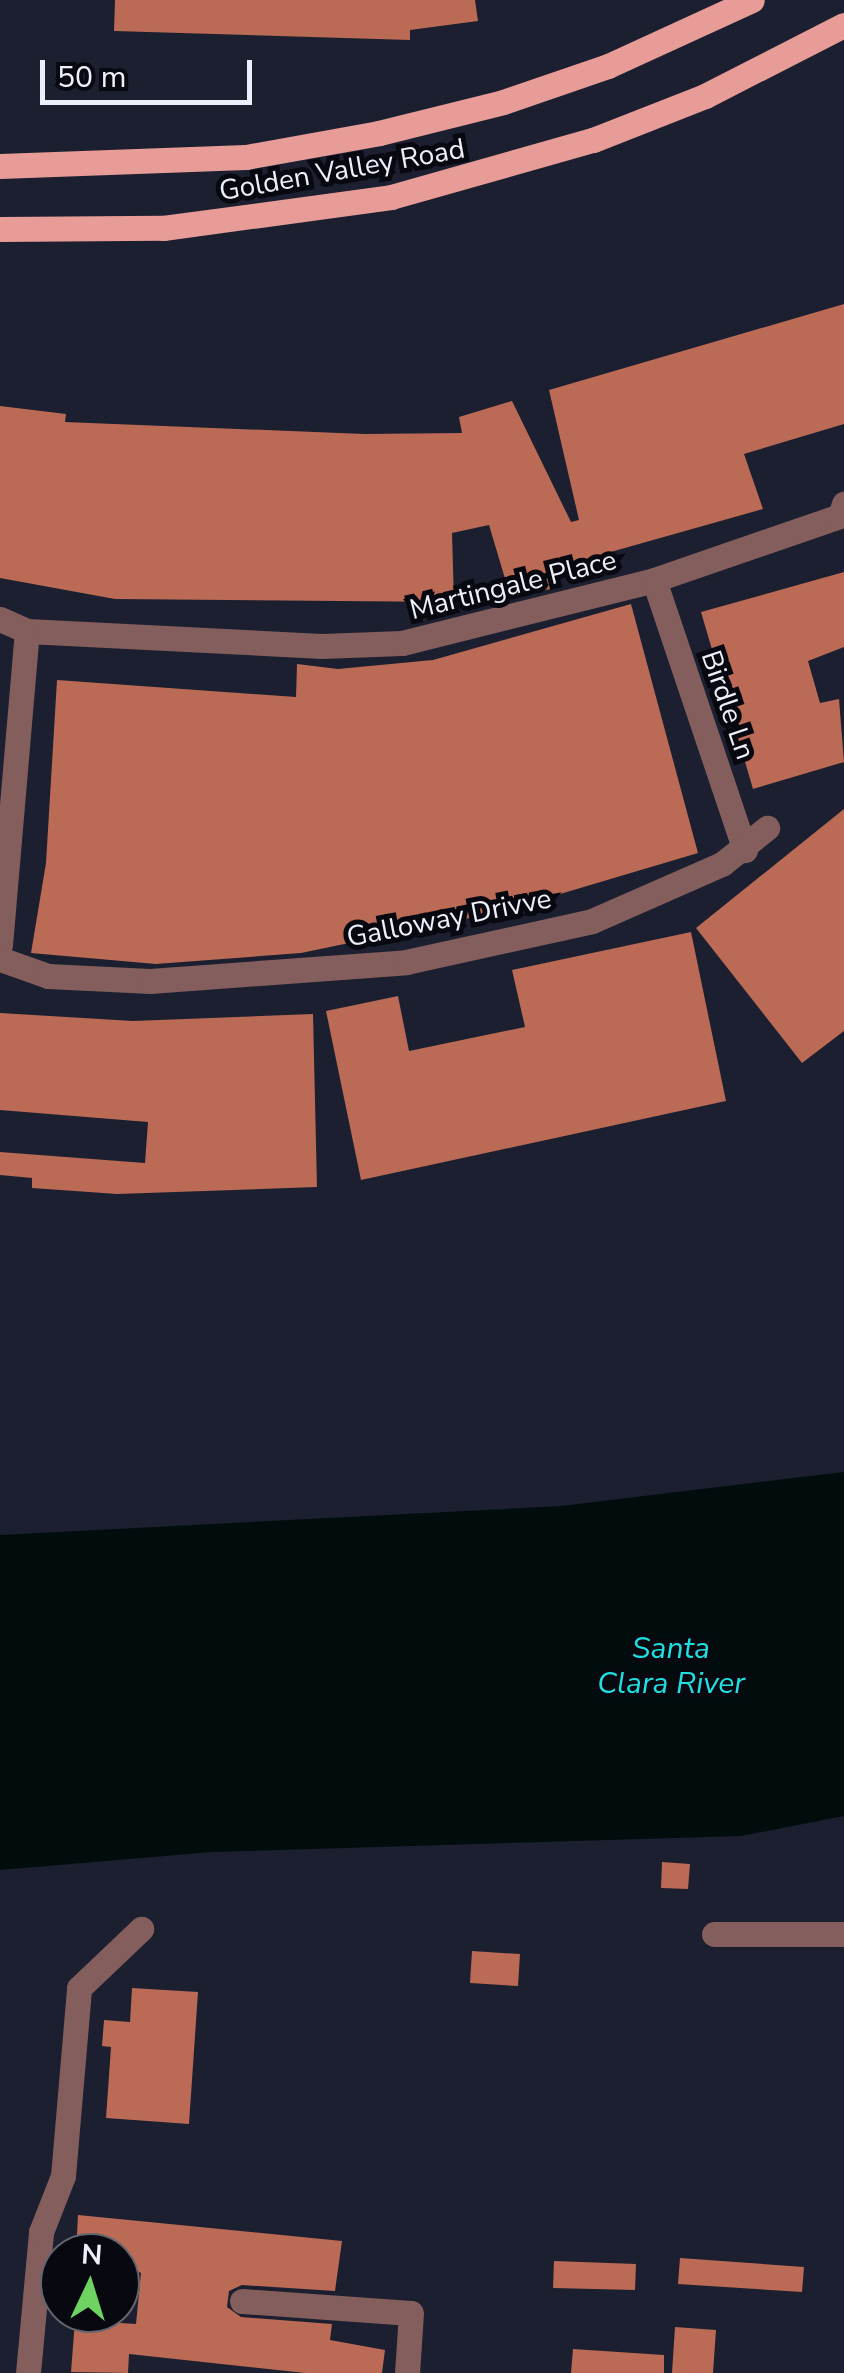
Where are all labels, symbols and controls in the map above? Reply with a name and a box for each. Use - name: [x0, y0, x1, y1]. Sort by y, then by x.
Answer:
- scale bar: [45, 40, 258, 102]
- text: 50 m: [57, 57, 126, 98]
- street label: Golden Valley Road: [217, 132, 467, 208]
- street label: Martingale Place: [406, 543, 620, 627]
- street label: Birdle Ln: [694, 646, 762, 764]
- street label: Galloway Drivve: [344, 882, 554, 954]
- water label: Santa Clara River: [597, 1631, 745, 1702]
- north arrow: [40, 2233, 140, 2333]
- text: N: [80, 2235, 104, 2275]

